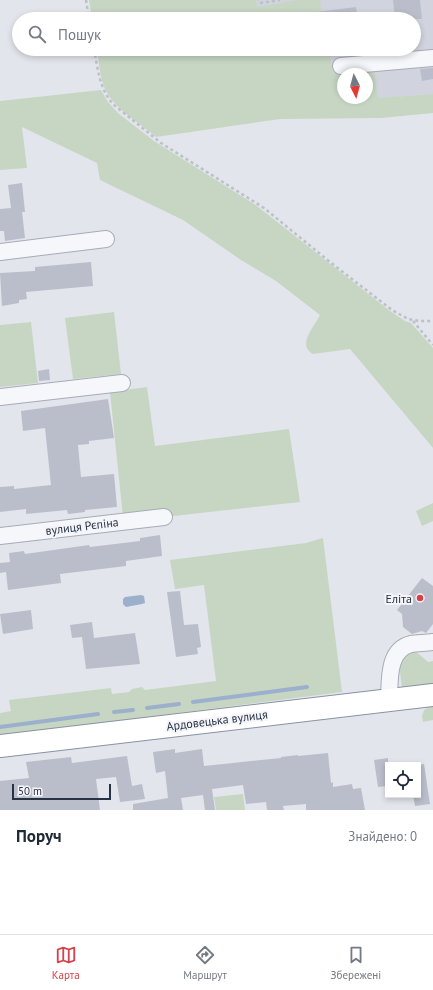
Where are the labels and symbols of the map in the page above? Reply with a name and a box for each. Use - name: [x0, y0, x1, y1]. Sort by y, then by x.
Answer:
- north arrow: [337, 68, 373, 104]
- street label: вулиця Рєпіна: [45, 514, 119, 538]
- place label: Еліта: [386, 591, 412, 606]
- marker: Еліта: [415, 593, 425, 603]
- street label: Ардовецька вулиця: [166, 706, 268, 734]
- scale bar: [12, 782, 111, 801]

